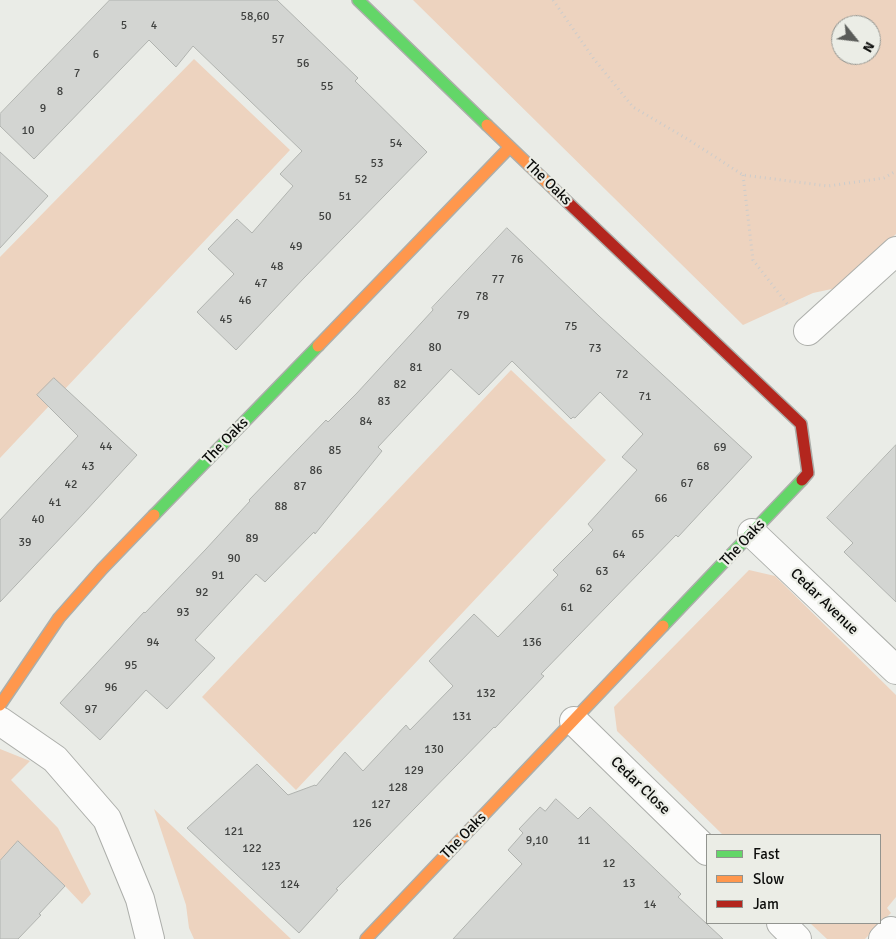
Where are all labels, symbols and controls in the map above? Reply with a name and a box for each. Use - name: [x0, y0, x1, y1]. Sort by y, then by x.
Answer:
- house number: 58,60: [240, 10, 270, 24]
- north arrow: [831, 15, 881, 65]
- house number: 5: [121, 19, 127, 33]
- house number: 4: [151, 19, 157, 33]
- house number: 57: [272, 33, 284, 47]
- text: N: [859, 39, 878, 55]
- house number: 6: [93, 48, 99, 62]
- house number: 56: [297, 57, 309, 71]
- house number: 7: [74, 67, 80, 81]
- house number: 55: [321, 80, 333, 94]
- house number: 8: [57, 85, 63, 99]
- house number: 9: [40, 102, 46, 116]
- house number: 10: [22, 124, 34, 138]
- house number: 54: [390, 137, 402, 151]
- street label: The Oaks: [521, 156, 575, 210]
- house number: 53: [371, 157, 383, 171]
- house number: 52: [355, 173, 367, 187]
- house number: 51: [339, 190, 351, 204]
- house number: 50: [319, 210, 331, 224]
- house number: 49: [290, 240, 302, 254]
- house number: 76: [511, 253, 523, 267]
- house number: 48: [271, 260, 283, 274]
- house number: 77: [492, 273, 504, 287]
- house number: 47: [255, 277, 267, 291]
- house number: 78: [476, 290, 488, 304]
- house number: 46: [239, 294, 251, 308]
- house number: 79: [457, 309, 469, 323]
- house number: 45: [220, 313, 232, 327]
- house number: 75: [565, 320, 577, 334]
- house number: 80: [429, 341, 441, 355]
- house number: 73: [589, 342, 601, 356]
- house number: 81: [410, 361, 422, 375]
- house number: 72: [616, 368, 628, 382]
- house number: 82: [394, 378, 406, 392]
- house number: 71: [639, 390, 651, 404]
- house number: 83: [378, 395, 390, 409]
- street label: The Oaks: [199, 414, 253, 468]
- house number: 84: [360, 415, 372, 429]
- house number: 44: [100, 440, 112, 454]
- house number: 69: [714, 441, 726, 455]
- house number: 85: [329, 444, 341, 458]
- house number: 43: [82, 460, 94, 474]
- house number: 68: [697, 460, 709, 474]
- house number: 86: [310, 464, 322, 478]
- house number: 67: [681, 477, 693, 491]
- house number: 42: [65, 478, 77, 492]
- house number: 87: [294, 480, 306, 494]
- house number: 66: [655, 492, 667, 506]
- house number: 41: [49, 496, 61, 510]
- house number: 88: [275, 500, 287, 514]
- house number: 40: [32, 513, 44, 527]
- street label: The Oaks: [717, 516, 769, 570]
- house number: 65: [632, 528, 644, 542]
- house number: 89: [246, 532, 258, 546]
- house number: 39: [19, 536, 31, 550]
- house number: 64: [613, 548, 625, 562]
- house number: 90: [228, 552, 240, 566]
- house number: 63: [596, 565, 608, 579]
- street label: Cedar Avenue: [786, 565, 862, 639]
- house number: 91: [212, 569, 224, 583]
- house number: 62: [580, 582, 592, 596]
- house number: 92: [196, 586, 208, 600]
- house number: 61: [561, 601, 573, 615]
- house number: 93: [177, 606, 189, 620]
- house number: 94: [147, 636, 159, 650]
- house number: 136: [522, 636, 542, 650]
- house number: 95: [125, 659, 137, 673]
- house number: 96: [105, 681, 117, 695]
- house number: 132: [476, 687, 496, 701]
- house number: 97: [85, 703, 97, 717]
- house number: 131: [452, 710, 472, 724]
- house number: 130: [424, 743, 444, 757]
- street label: Cedar Close: [606, 753, 674, 819]
- house number: 129: [404, 764, 424, 778]
- house number: 128: [388, 781, 408, 795]
- house number: 127: [371, 798, 391, 812]
- street label: The Oaks: [437, 809, 491, 863]
- house number: 126: [352, 817, 372, 831]
- house number: 121: [224, 825, 244, 839]
- house number: 9,10: [526, 834, 548, 848]
- house number: 11: [578, 834, 590, 848]
- legend: [706, 834, 881, 924]
- house number: 122: [242, 842, 262, 856]
- text: Fast: [753, 845, 780, 863]
- house number: 12: [603, 857, 615, 871]
- house number: 123: [261, 860, 281, 874]
- text: Slow: [753, 870, 784, 888]
- house number: 13: [623, 877, 635, 891]
- house number: 124: [280, 878, 300, 892]
- text: Jam: [753, 895, 779, 913]
- house number: 14: [644, 898, 656, 912]

